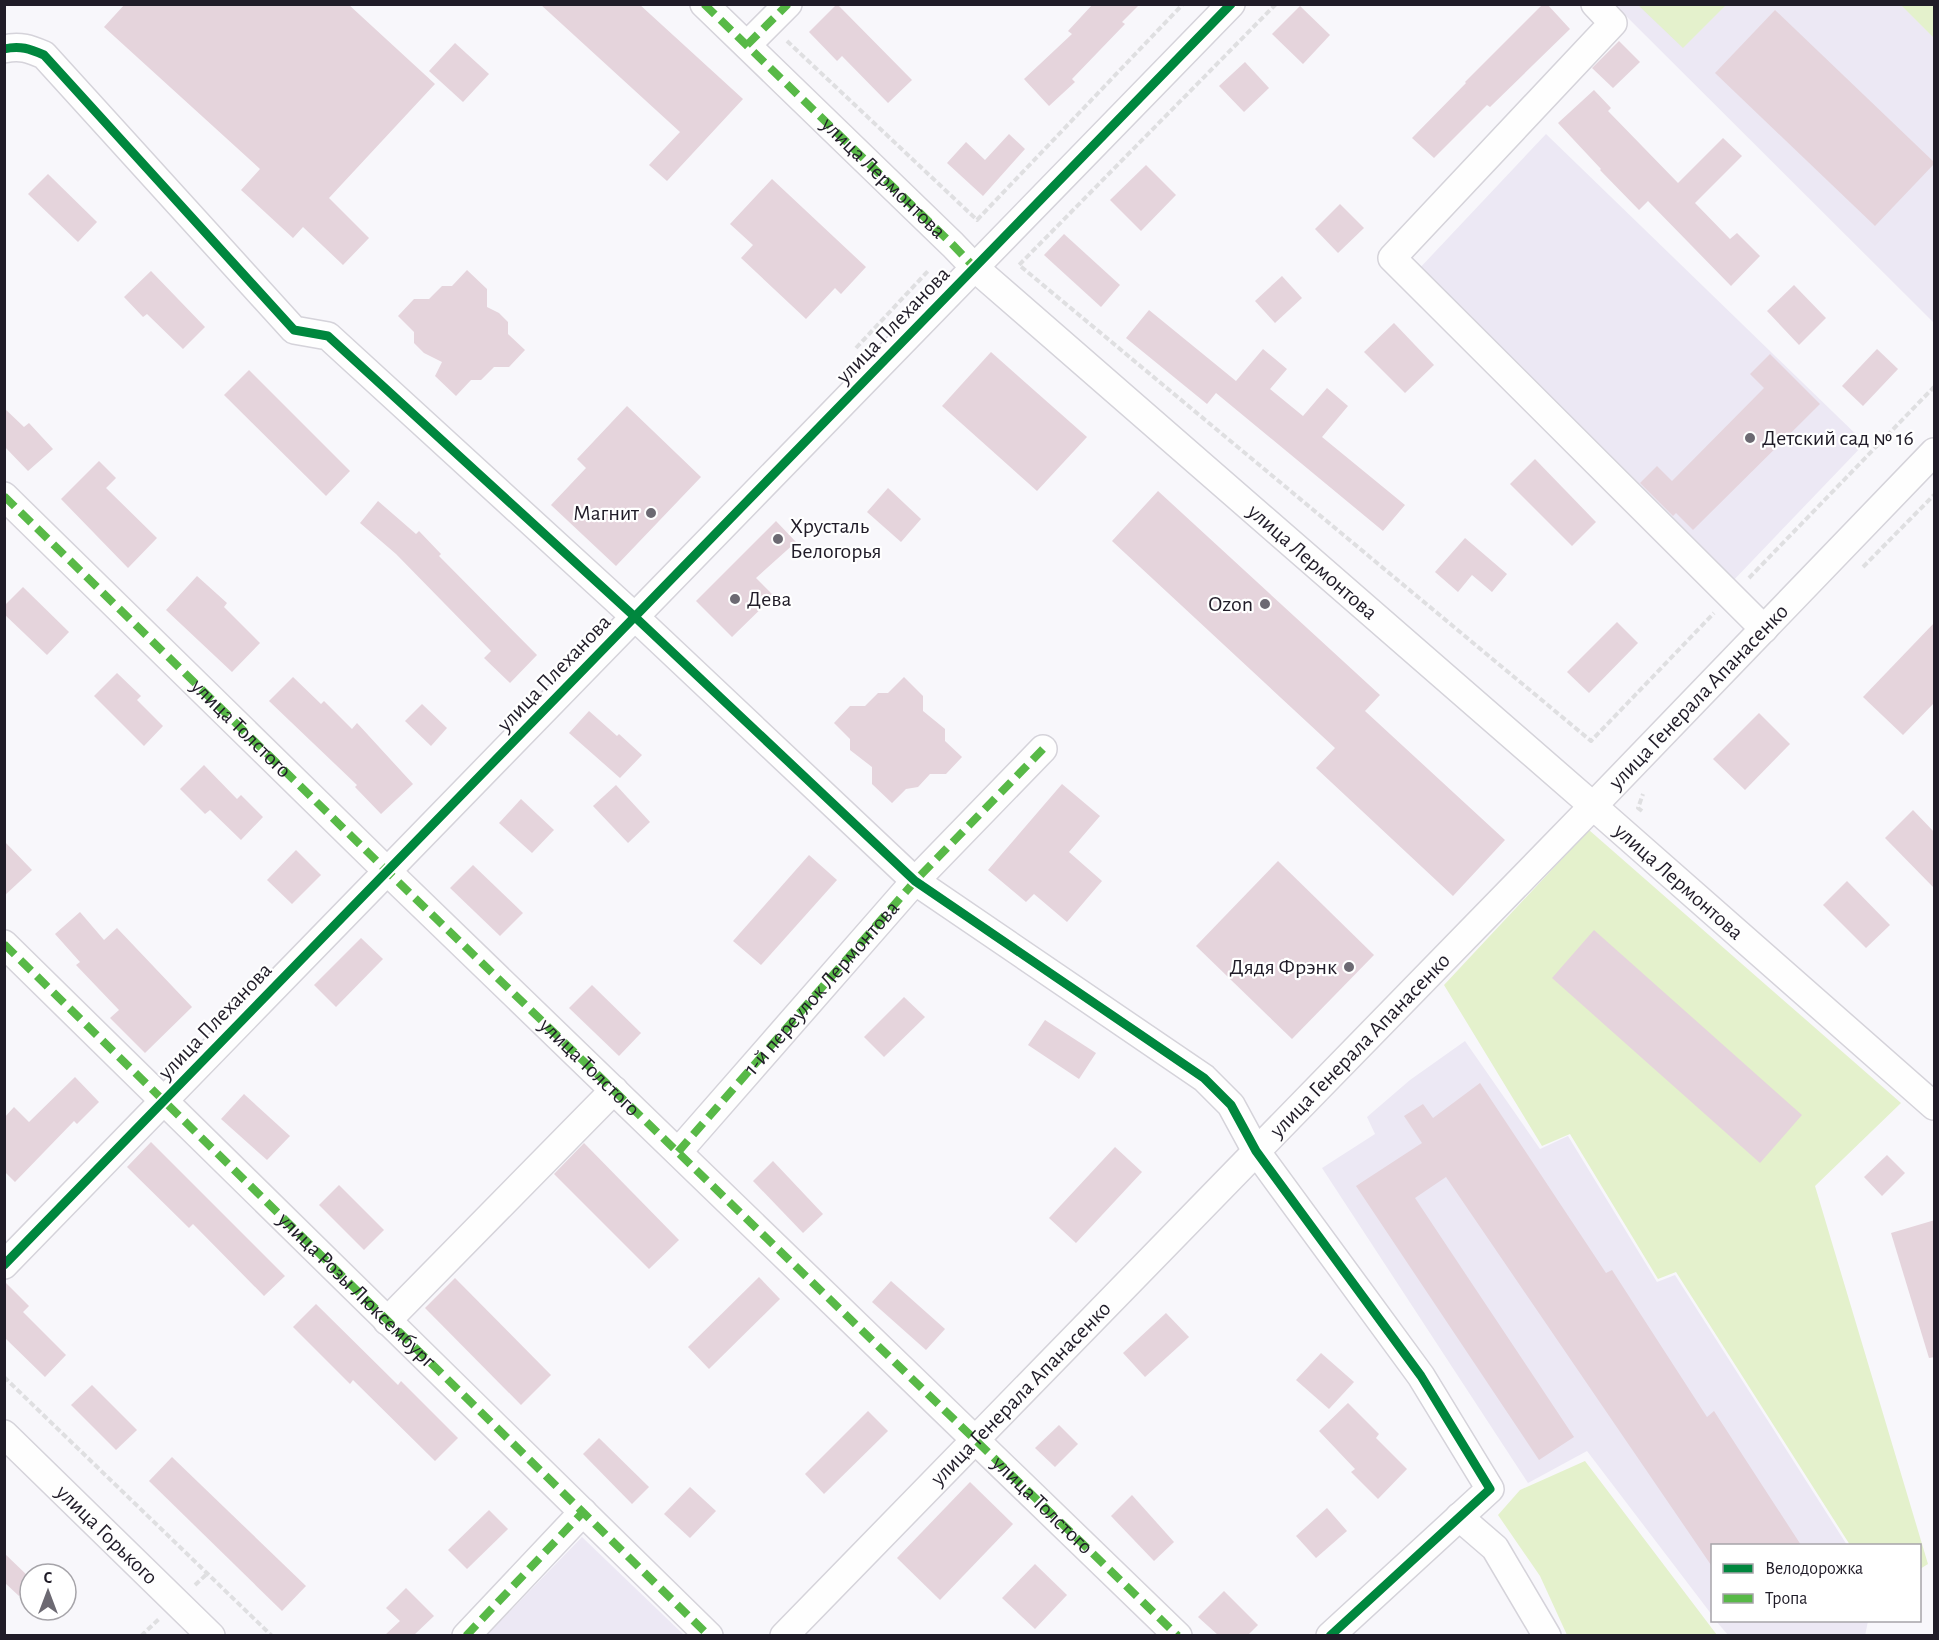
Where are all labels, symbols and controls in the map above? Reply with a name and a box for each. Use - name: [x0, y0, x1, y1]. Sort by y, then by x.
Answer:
- street label: улица Лермонтова: [816, 112, 950, 243]
- street label: улица Плеханова: [831, 262, 954, 388]
- place label: Детский сад № 16: [1762, 427, 1914, 449]
- marker: Детский сад № 16: [1743, 431, 1757, 445]
- street label: улица Лермонтова: [1243, 499, 1382, 624]
- place label: Магнит: [573, 502, 640, 524]
- marker: Магнит: [644, 506, 658, 520]
- place label: Хрусталь Белогорья: [790, 515, 882, 562]
- marker: Хрусталь Белогорья: [771, 532, 785, 546]
- place label: Дева: [747, 588, 792, 610]
- marker: Дева: [728, 592, 742, 606]
- place label: Ozon: [1208, 593, 1253, 615]
- marker: Ozon: [1258, 597, 1272, 611]
- street label: улица Генерала Апанасенко: [1604, 600, 1792, 794]
- street label: улица Плеханова: [492, 610, 615, 736]
- street label: улица Толстого: [186, 674, 296, 782]
- street label: улица Лермонтова: [1609, 819, 1748, 944]
- street label: 1-й переулок Лермонтова: [740, 897, 903, 1079]
- street label: улица Генерала Апанасенко: [1265, 949, 1454, 1142]
- place label: Дядя Фрэнк: [1229, 956, 1337, 978]
- street label: улица Плеханова: [153, 958, 276, 1084]
- marker: Дядя Фрэнк: [1342, 960, 1356, 974]
- street label: улица Толстого: [534, 1013, 644, 1120]
- street label: улица Розы Люксембург: [273, 1207, 440, 1372]
- street label: улица Генерала Апанасенко: [926, 1297, 1115, 1490]
- street label: улица Толстого: [987, 1451, 1097, 1558]
- street label: улица Горького: [51, 1480, 162, 1589]
- legend: [1711, 1544, 1921, 1622]
- text: Велодорожка: [1765, 1560, 1863, 1578]
- north arrow: [18, 1562, 78, 1622]
- text: С: [44, 1570, 53, 1586]
- text: Тропа: [1765, 1590, 1808, 1608]

